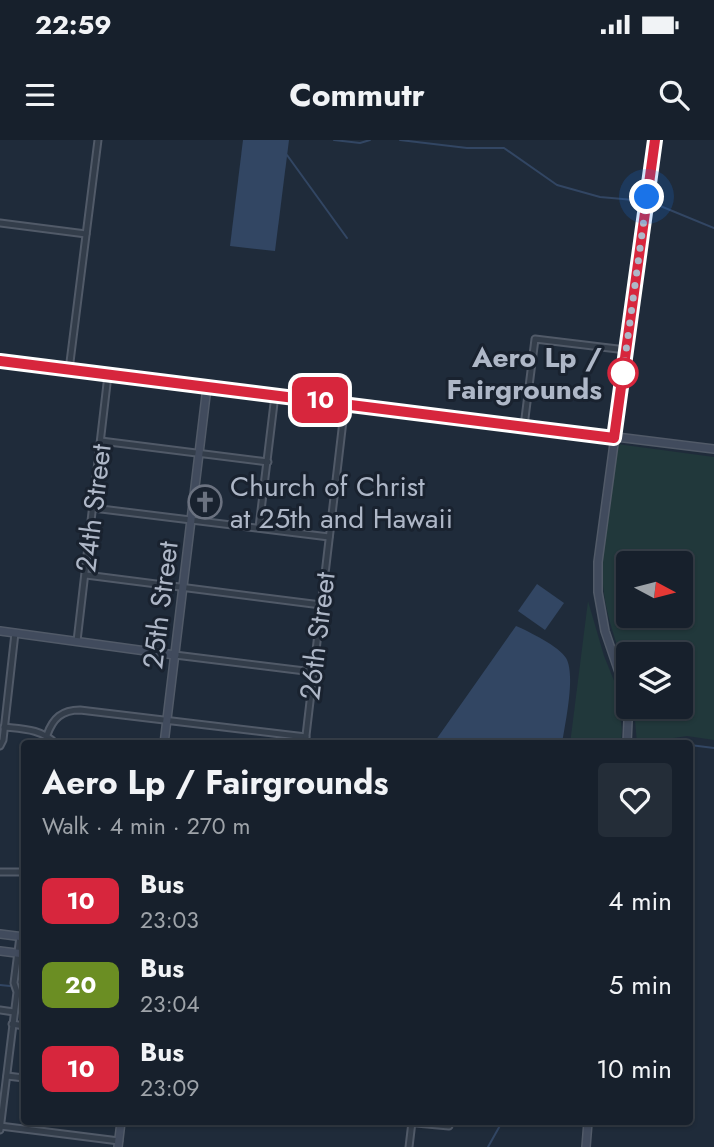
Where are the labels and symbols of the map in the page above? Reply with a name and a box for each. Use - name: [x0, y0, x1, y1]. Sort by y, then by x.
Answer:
- your location: [629, 179, 664, 214]
- place label: Aero Lp / Fairgrounds: [447, 337, 602, 410]
- marker: Aero Lp / Fairgrounds: [608, 358, 638, 388]
- line badge: 10: [288, 377, 352, 423]
- street label: 24th Street: [65, 441, 122, 575]
- place label: Church of Christ at 25th and Hawaii: [230, 466, 453, 539]
- church icon: Church of Christ at 25th and Hawaii: [186, 483, 224, 521]
- street label: 25th Street: [132, 539, 189, 671]
- north arrow: [616, 551, 693, 628]
- street label: 26th Street: [289, 569, 346, 702]

